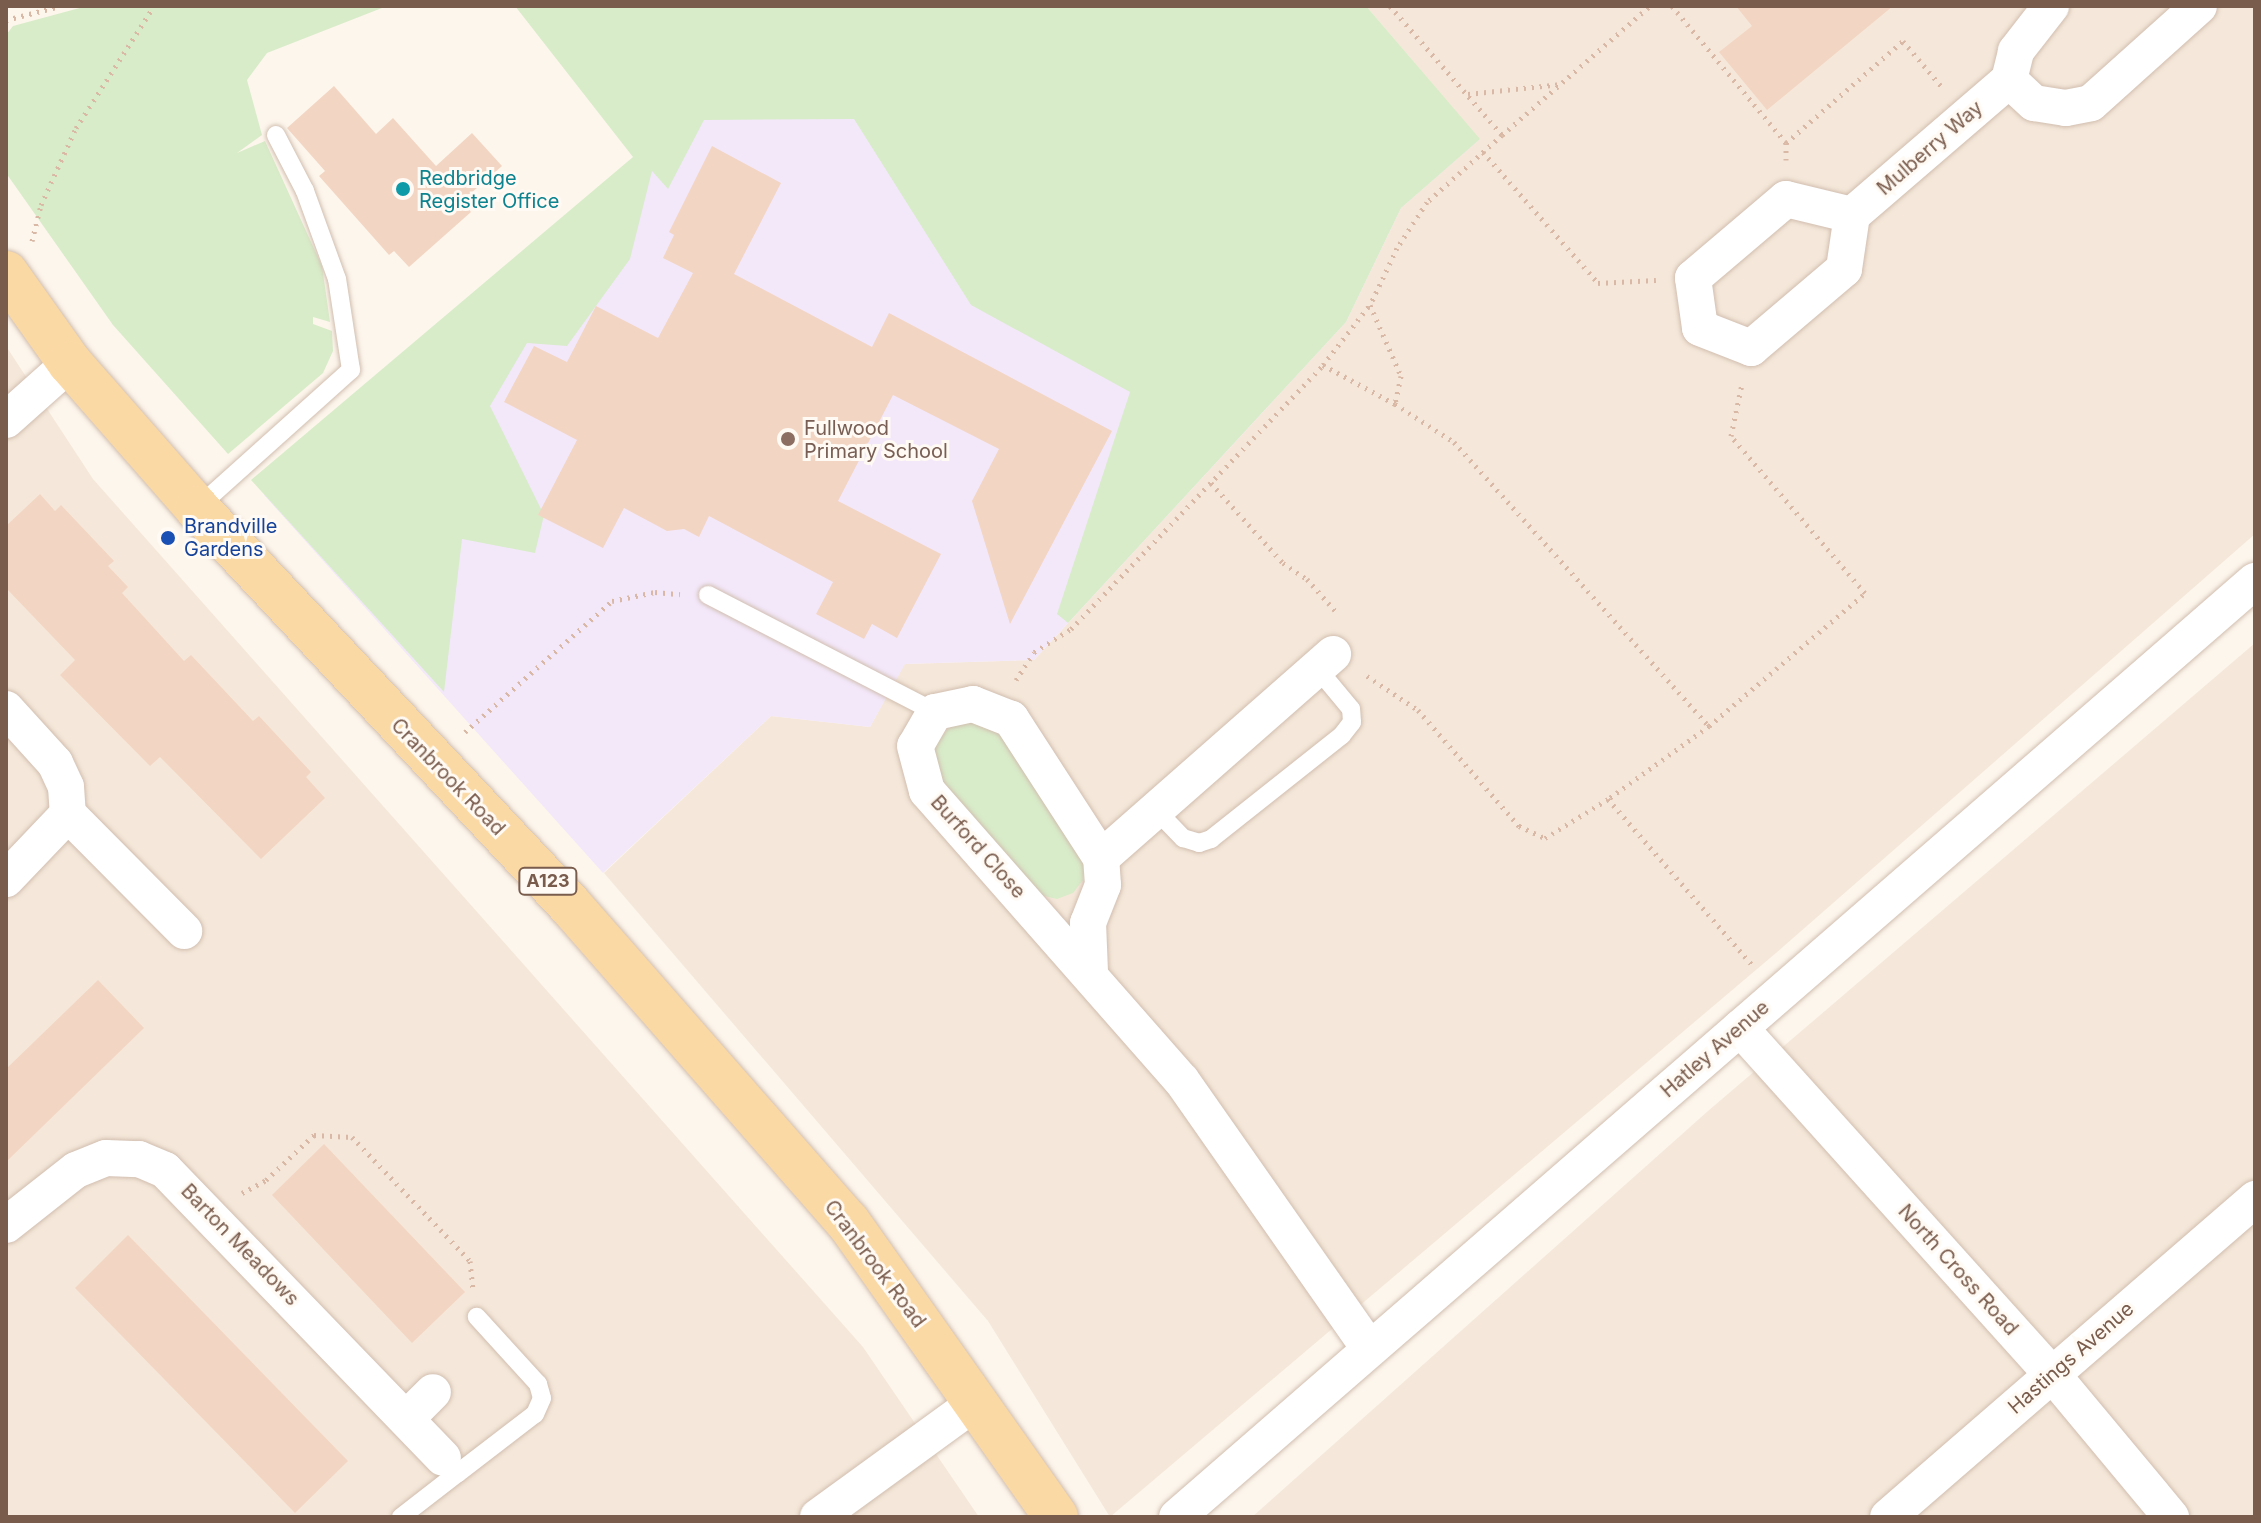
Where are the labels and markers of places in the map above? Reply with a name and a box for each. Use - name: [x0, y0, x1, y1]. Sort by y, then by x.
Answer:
- place label: Redbridge Register Office: [419, 166, 559, 213]
- marker: Redbridge Register Office: [394, 180, 412, 198]
- place label: Fullwood Primary School: [804, 416, 948, 463]
- marker: Fullwood Primary School: [779, 430, 797, 448]
- place label: Brandville Gardens: [184, 514, 277, 561]
- marker: Brandville Gardens: [159, 529, 177, 547]

